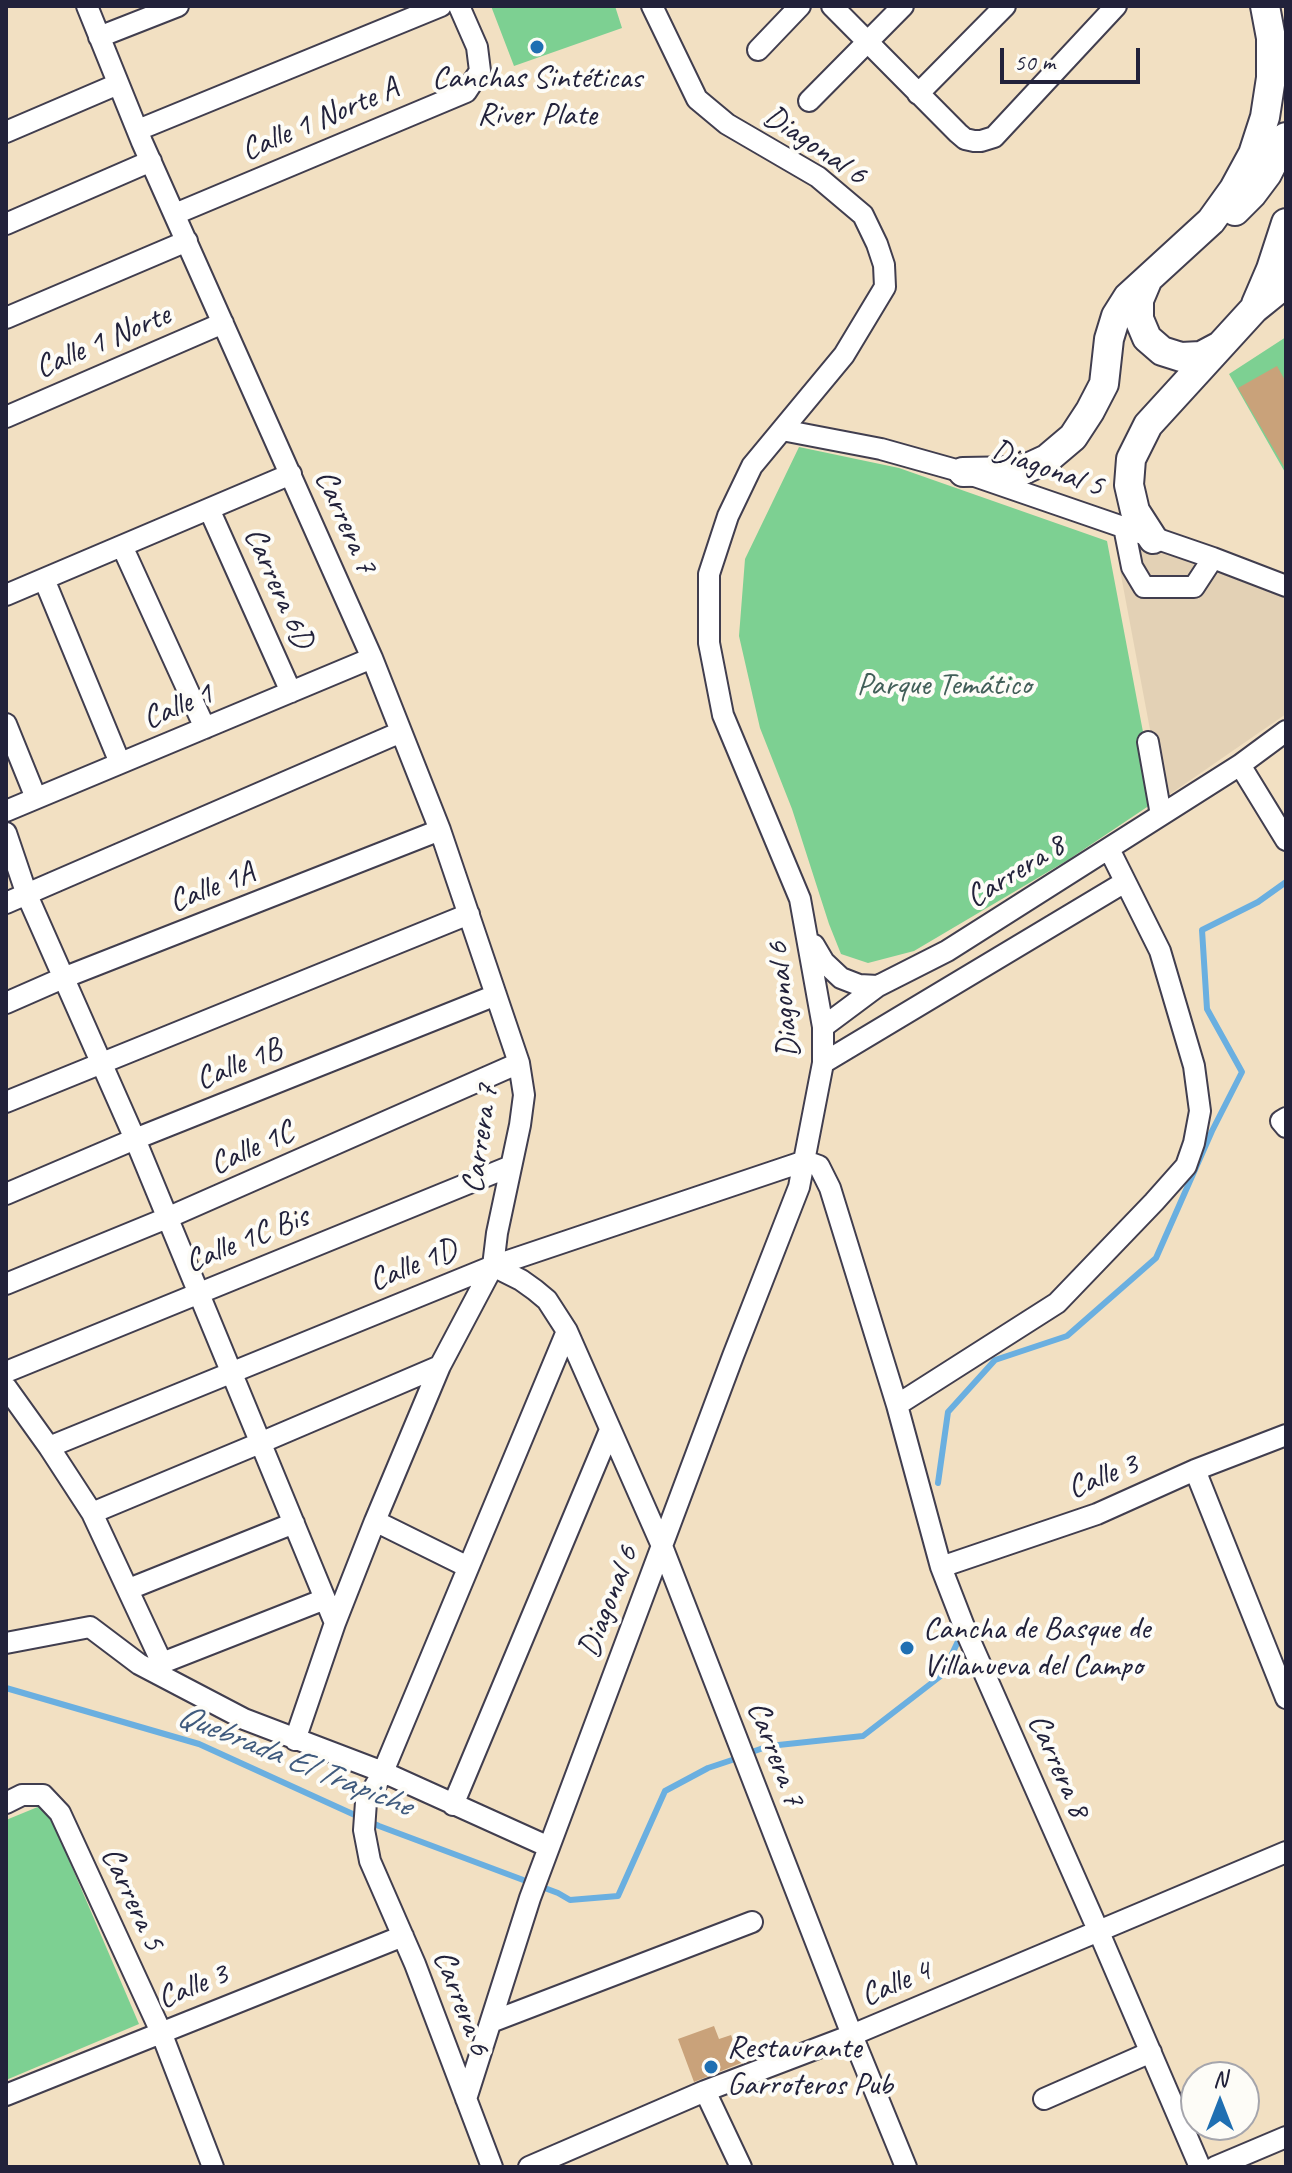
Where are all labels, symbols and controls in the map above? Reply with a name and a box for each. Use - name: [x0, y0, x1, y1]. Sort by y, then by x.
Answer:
- scale bar: [1004, 32, 1144, 82]
- marker: Canchas Sintéticas River Plate: [528, 38, 546, 56]
- text: 50 m: [1014, 47, 1055, 77]
- place label: Canchas Sintéticas River Plate: [432, 60, 642, 135]
- street label: Calle 1 Norte A: [236, 70, 404, 170]
- street label: Diagonal 6: [756, 98, 874, 194]
- street label: Calle 1 Norte: [30, 296, 176, 388]
- street label: Diagonal 5: [986, 432, 1108, 506]
- street label: Carrera 7: [305, 464, 385, 580]
- street label: Carrera 6D: [234, 522, 322, 654]
- park label: Parque Temático: [857, 667, 1031, 705]
- street label: Calle 1: [137, 675, 219, 739]
- street label: Carrera 8: [959, 827, 1073, 917]
- street label: Calle 1A: [164, 854, 260, 922]
- street label: Diagonal 6: [759, 940, 809, 1060]
- street label: Calle 1B: [191, 1031, 287, 1099]
- street label: Carrera 7: [454, 1082, 508, 1196]
- street label: Calle 1C: [204, 1114, 300, 1184]
- street label: Calle 1C Bis: [180, 1198, 314, 1282]
- street label: Calle 1D: [364, 1231, 462, 1301]
- street label: Calle 3: [1062, 1446, 1144, 1508]
- street label: Diagonal 6: [570, 1541, 648, 1663]
- place label: Cancha de Basque de Villanueva del Campo: [923, 1611, 1150, 1686]
- marker: Cancha de Basque de Villanueva del Campo: [898, 1639, 916, 1657]
- water label: Quebrada El Trapiche: [171, 1696, 417, 1826]
- street label: Carrera 7: [737, 1696, 813, 1812]
- street label: Carrera 8: [1018, 1708, 1098, 1824]
- street label: Carrera 5: [92, 1841, 172, 1957]
- street label: Carrera 6: [423, 1945, 499, 2061]
- street label: Calle 4: [855, 1952, 937, 2016]
- street label: Calle 3: [152, 1956, 234, 2018]
- place label: Restaurante Garroteros Pub: [727, 2030, 893, 2105]
- marker: Restaurante Garroteros Pub: [702, 2058, 720, 2076]
- north arrow: [1180, 2061, 1260, 2141]
- text: N: [1213, 2065, 1227, 2093]

